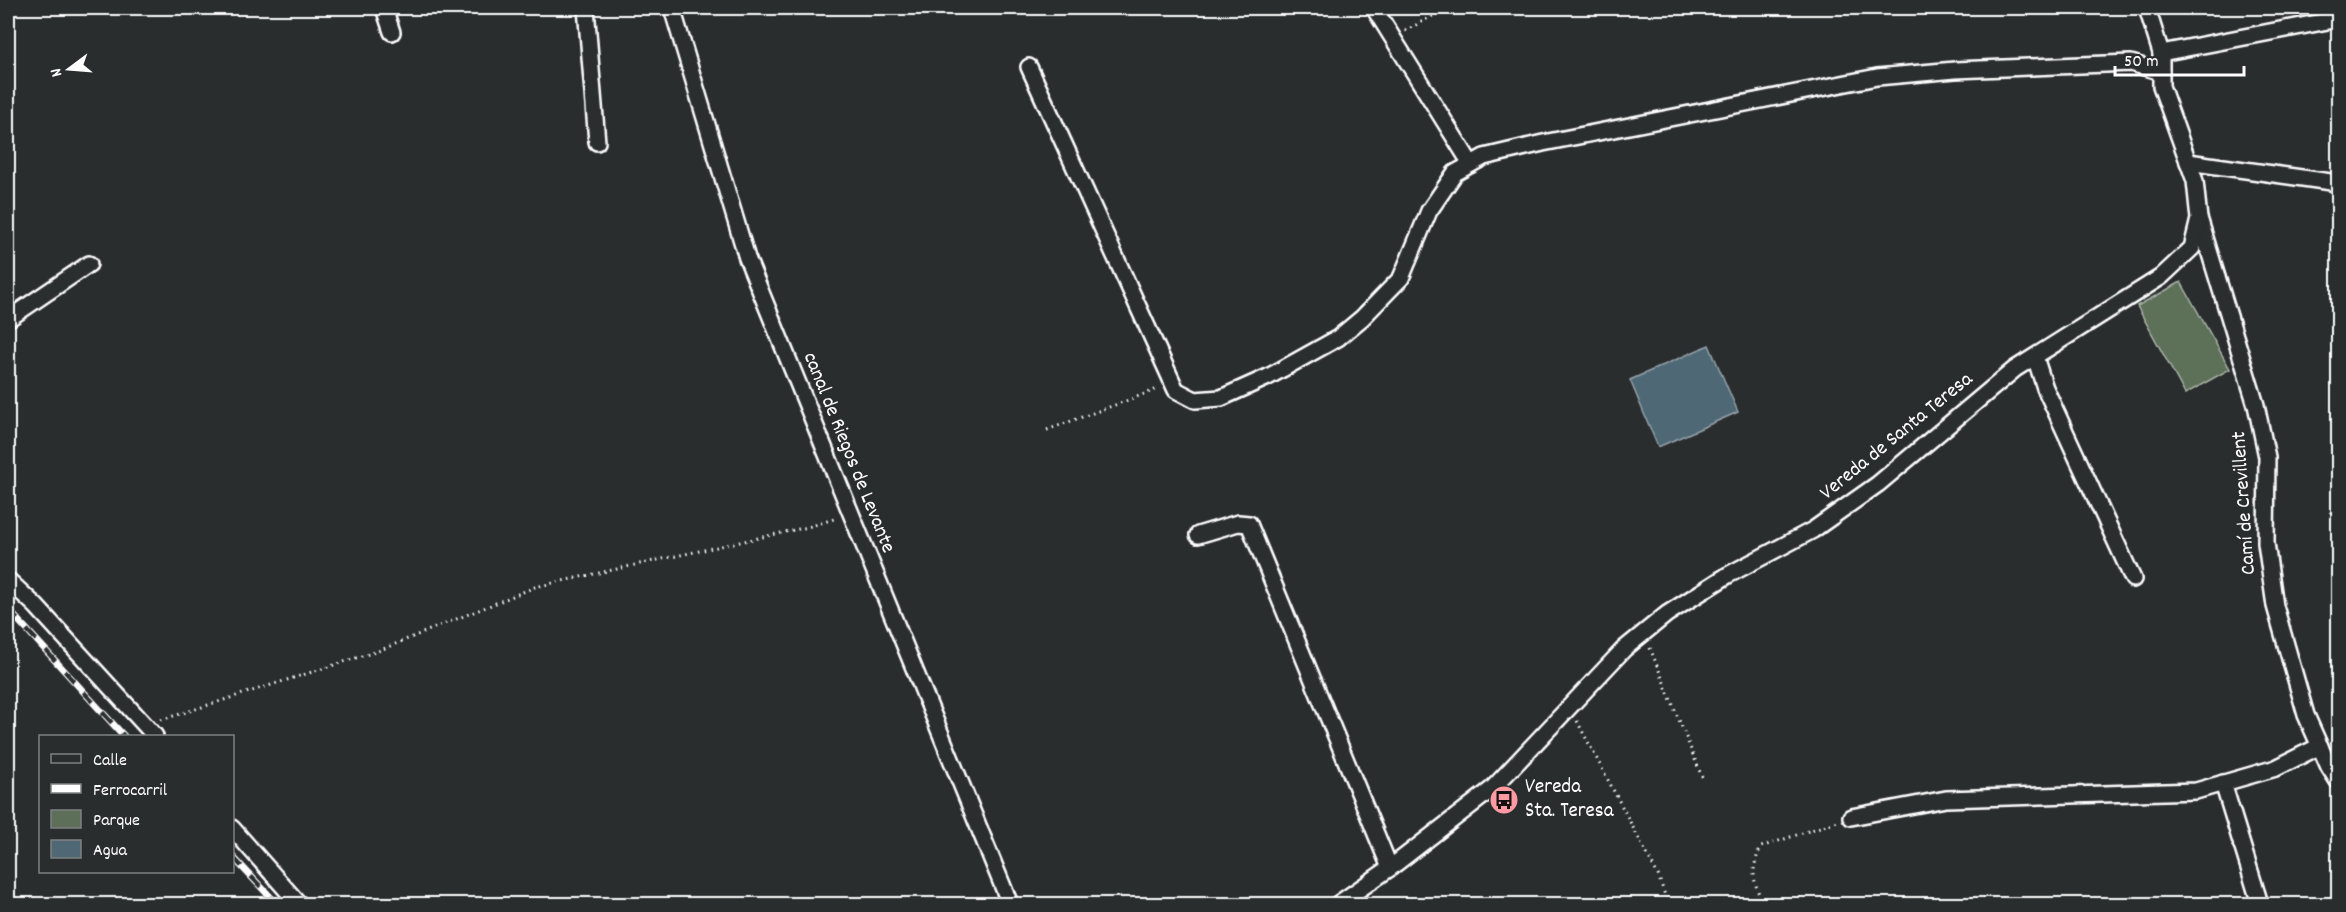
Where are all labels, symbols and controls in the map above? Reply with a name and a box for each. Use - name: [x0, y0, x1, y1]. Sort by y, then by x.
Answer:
- north arrow: [39, 39, 99, 99]
- scale bar: [2115, 39, 2244, 77]
- text: 50 m: [2124, 50, 2159, 75]
- text: N: [45, 65, 69, 79]
- street label: canal de Riegos de Levante: [794, 348, 902, 558]
- street label: Vereda de Santa Teresa: [1814, 365, 1981, 508]
- street label: Camí de Crevillent: [2225, 430, 2265, 576]
- legend: [39, 735, 234, 873]
- text: Calle: [93, 749, 127, 774]
- place label: Vereda Sta. Teresa: [1525, 773, 1615, 827]
- text: Ferrocarril: [93, 779, 168, 804]
- bus stop icon: Vereda Sta. Teresa: [1488, 784, 1520, 816]
- text: Parque: [93, 809, 140, 834]
- text: Agua: [93, 839, 127, 864]

